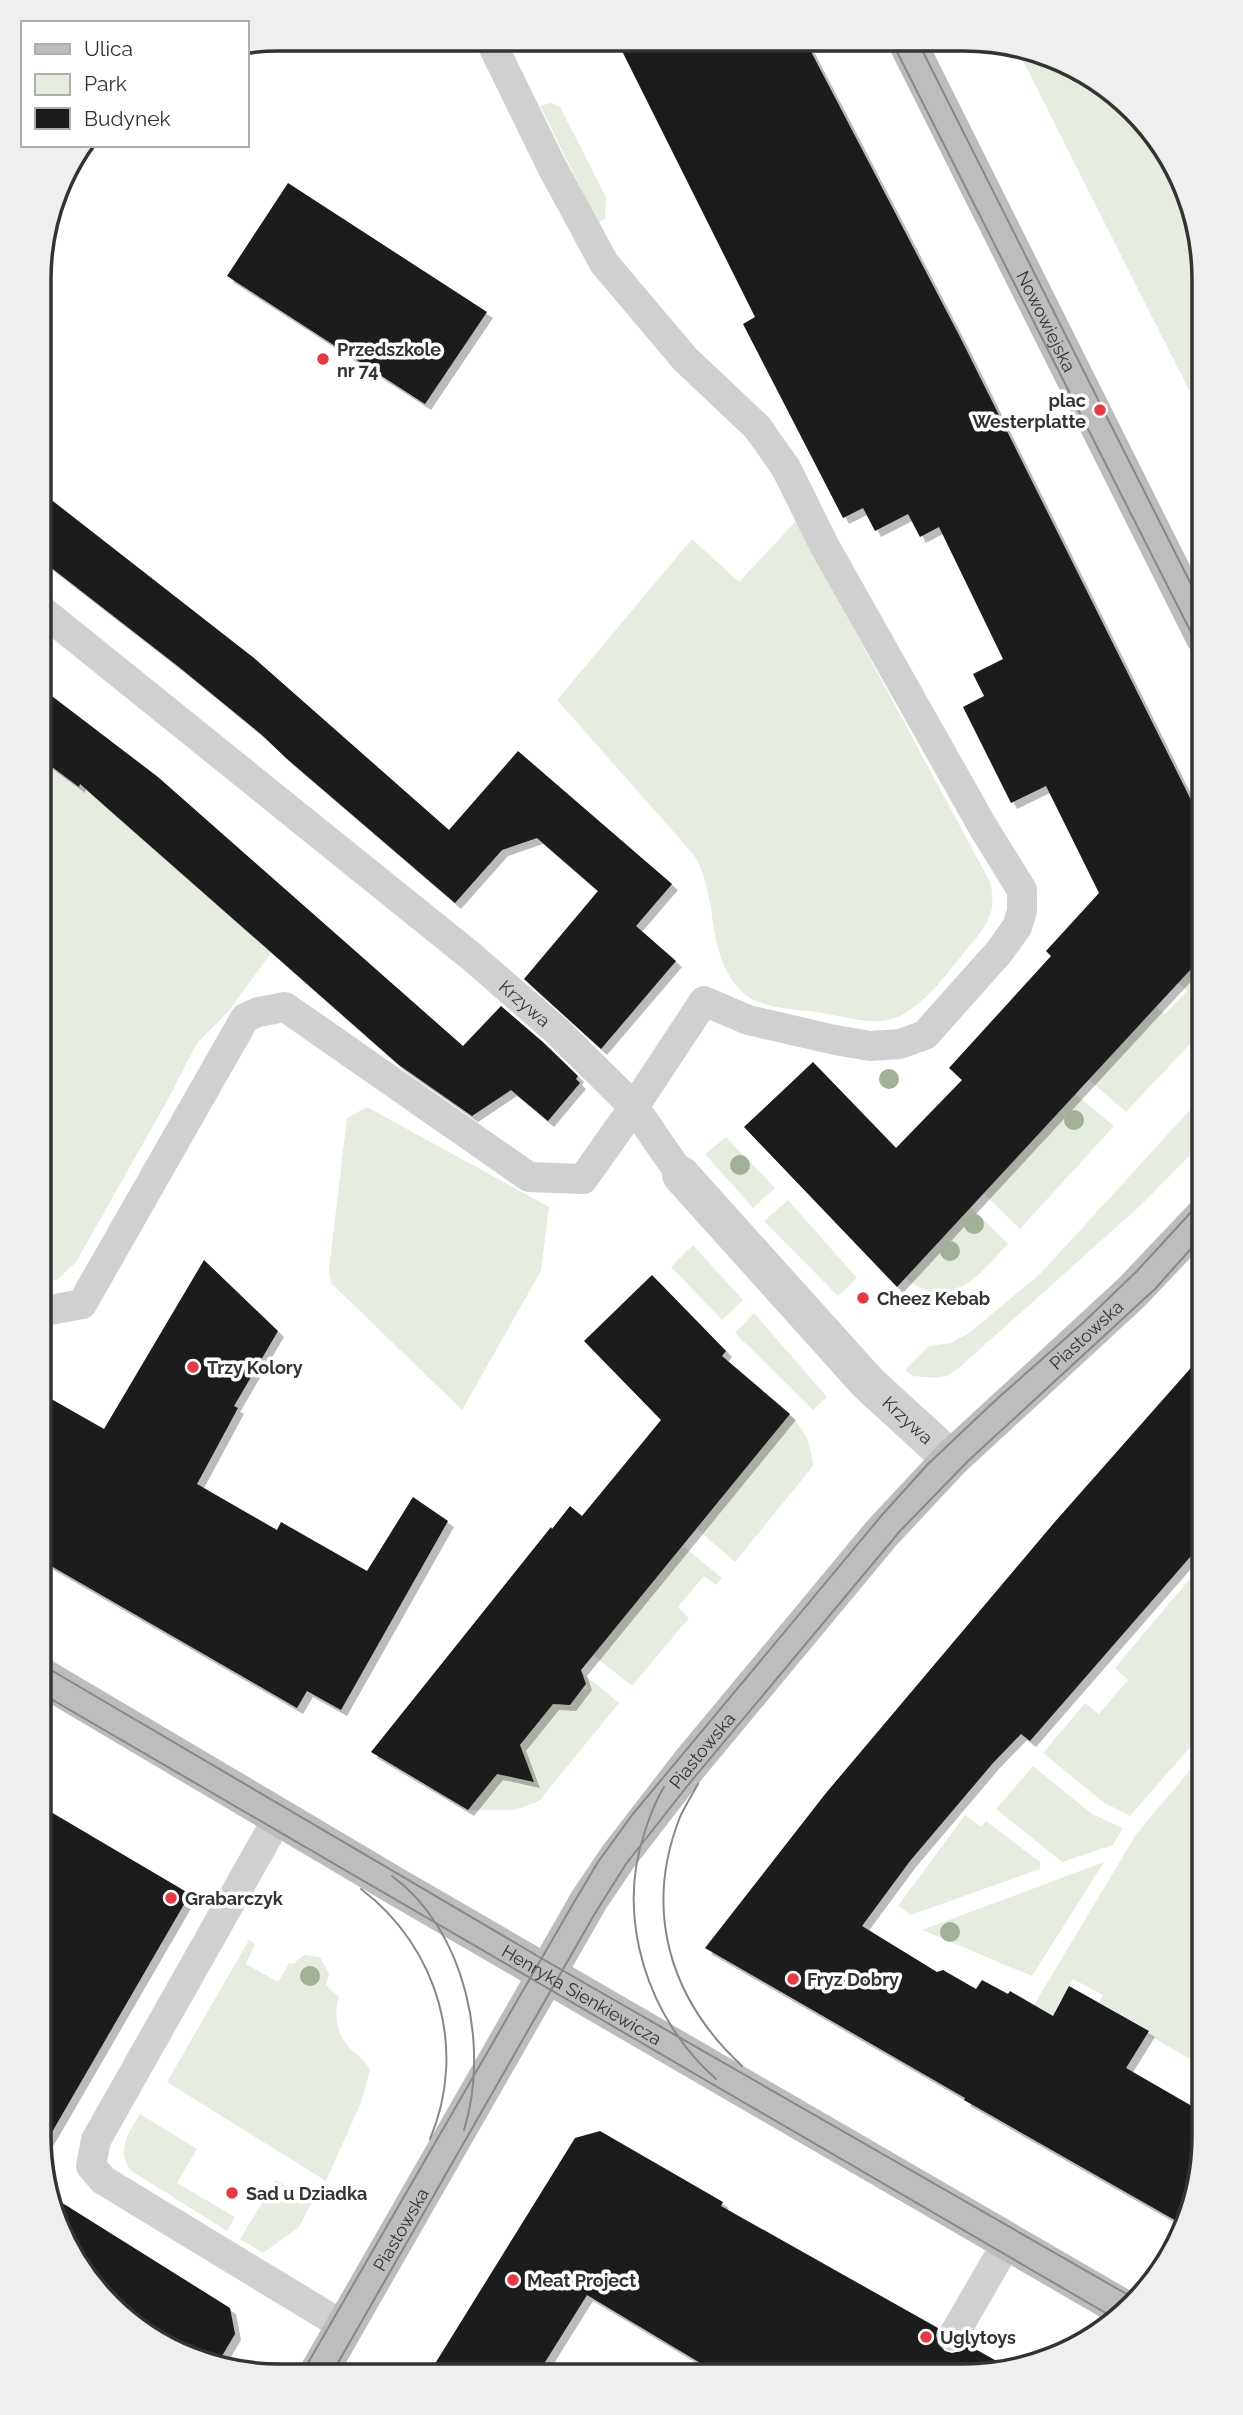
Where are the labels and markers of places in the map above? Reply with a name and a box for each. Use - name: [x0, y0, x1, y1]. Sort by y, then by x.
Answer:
- place label: Przedszkole nr 74: [337, 339, 441, 381]
- marker: Przedszkole nr 74: [315, 351, 331, 367]
- place label: plac Westerplatte: [972, 390, 1086, 432]
- marker: plac Westerplatte: [1092, 402, 1108, 418]
- place label: Cheez Kebab: [877, 1288, 990, 1309]
- marker: Cheez Kebab: [855, 1290, 871, 1306]
- place label: Trzy Kolory: [207, 1357, 303, 1378]
- marker: Trzy Kolory: [185, 1359, 201, 1375]
- place label: Grabarczyk: [185, 1888, 284, 1909]
- marker: Grabarczyk: [163, 1890, 179, 1906]
- place label: Fryz Dobry: [807, 1969, 899, 1990]
- marker: Fryz Dobry: [785, 1971, 801, 1987]
- place label: Sad u Dziadka: [246, 2183, 367, 2204]
- marker: Sad u Dziadka: [224, 2185, 240, 2201]
- place label: Meat Project: [527, 2270, 636, 2291]
- marker: Meat Project: [505, 2272, 521, 2288]
- place label: Uglytoys: [940, 2327, 1016, 2348]
- marker: Uglytoys: [918, 2329, 934, 2345]

